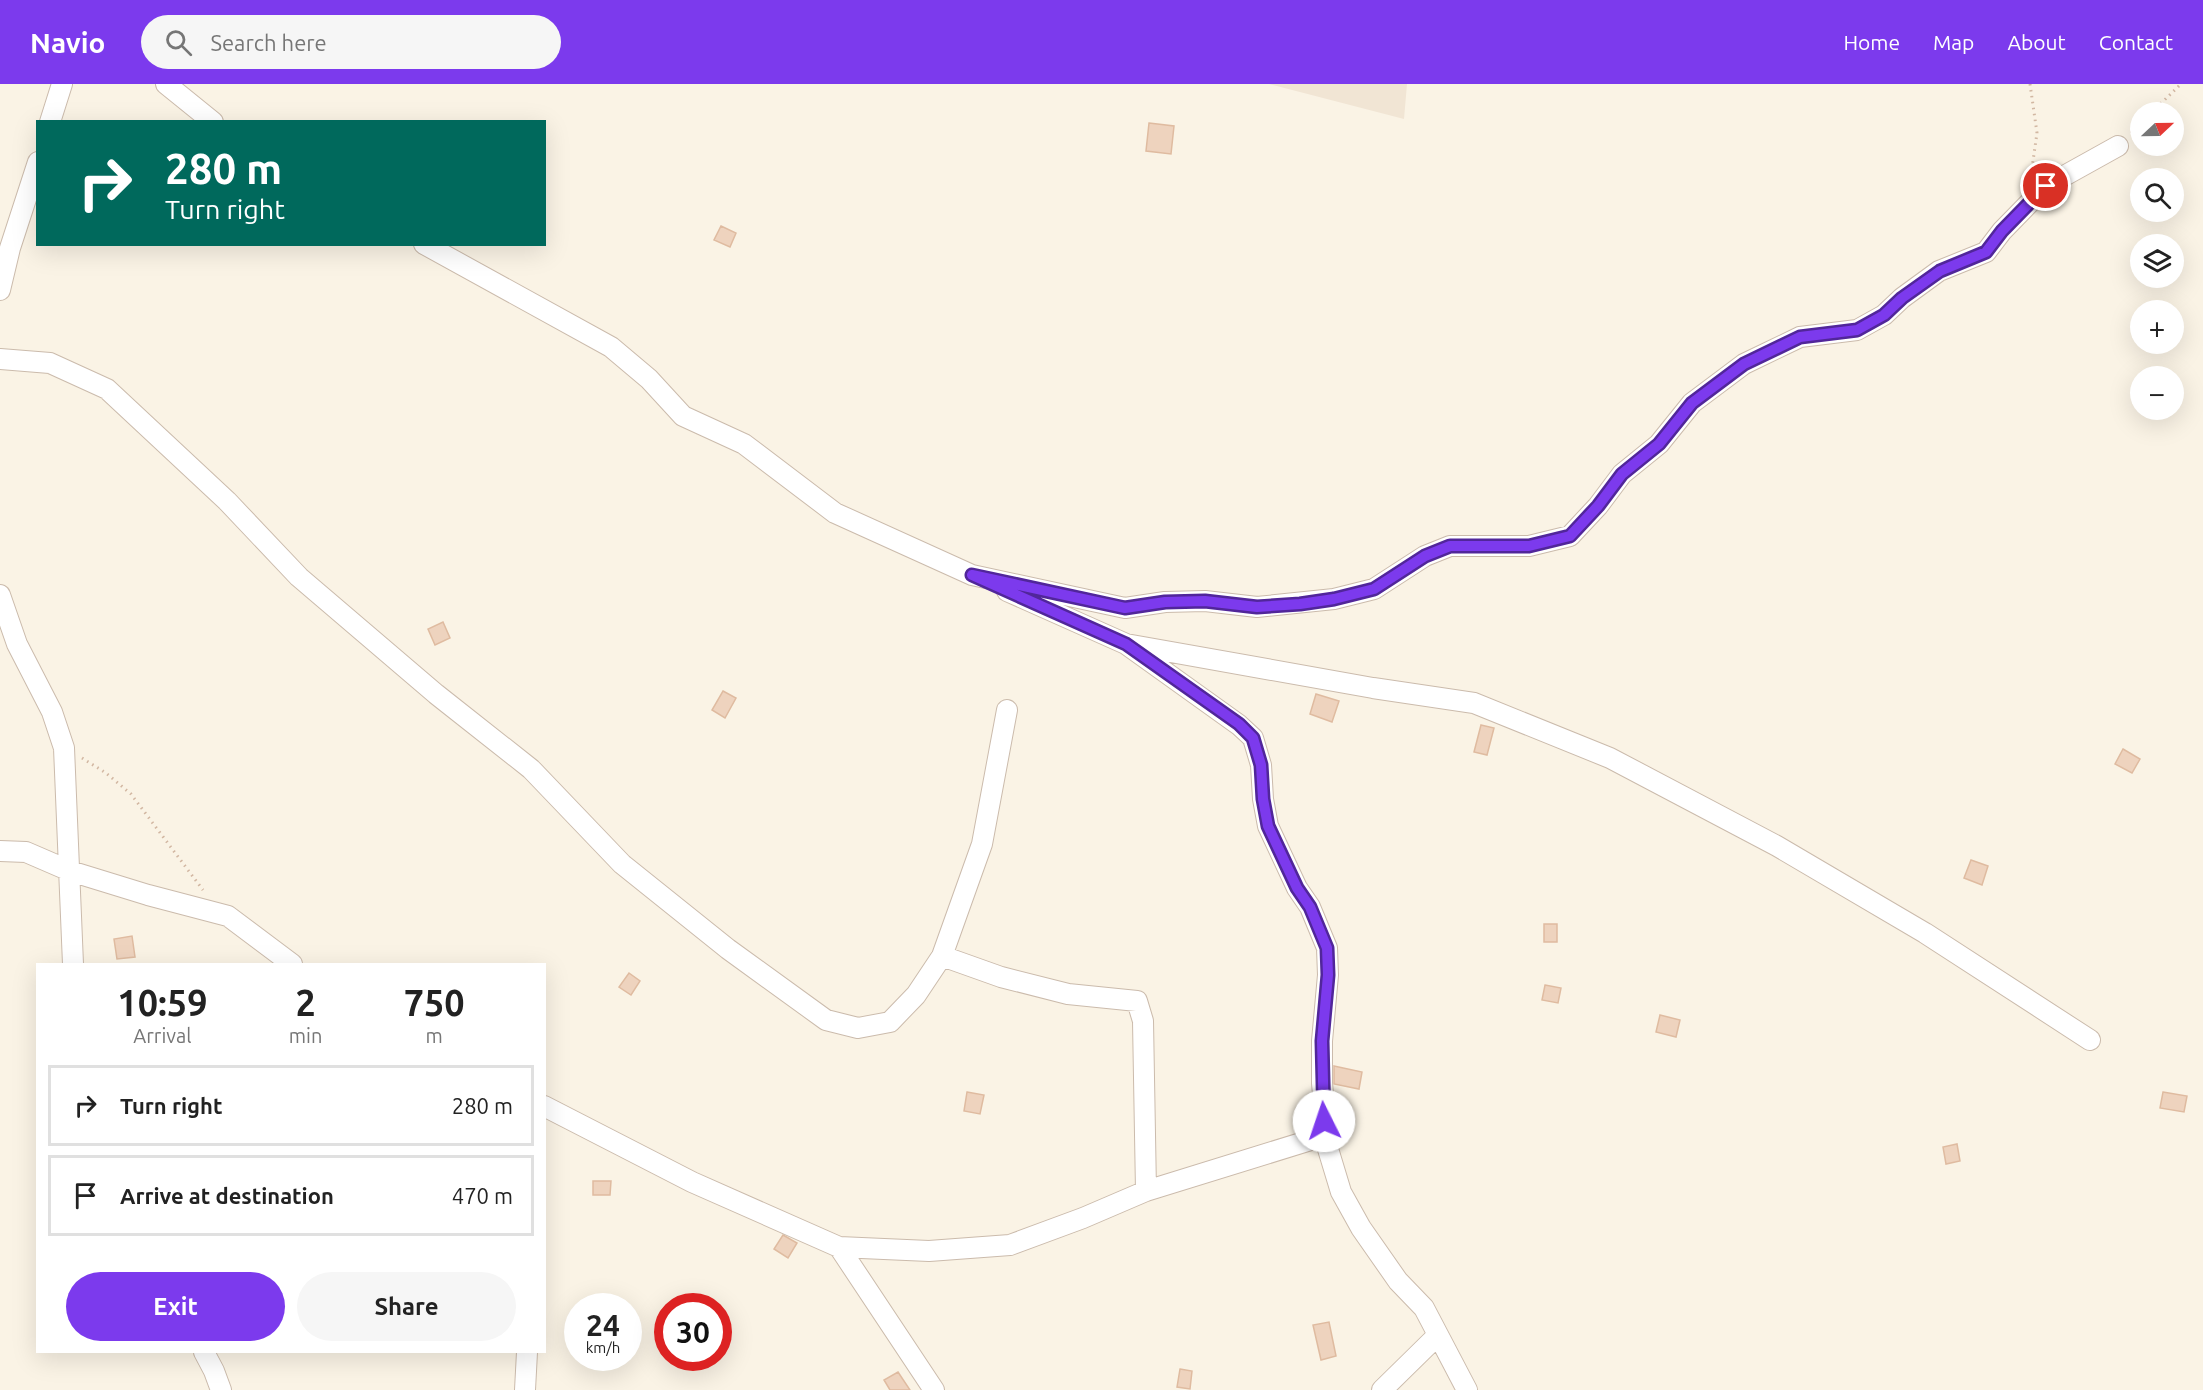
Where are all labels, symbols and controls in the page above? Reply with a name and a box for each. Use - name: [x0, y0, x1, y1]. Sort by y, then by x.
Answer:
- search box: [141, 15, 561, 69]
- icon: search: [162, 26, 195, 59]
- text: Navio: [30, 27, 105, 58]
- text: Search here: [210, 30, 327, 55]
- text: Home: [1843, 30, 1900, 54]
- text: Map: [1933, 30, 1974, 54]
- text: About: [2007, 30, 2066, 54]
- text: Contact: [2099, 30, 2173, 54]
- north arrow: [2130, 102, 2184, 156]
- map controls: [2130, 102, 2184, 420]
- icon: right: [66, 144, 144, 222]
- text: 280 m: [165, 145, 282, 192]
- pin: [2020, 160, 2071, 211]
- button: search: [2130, 168, 2184, 222]
- icon: arrive: [2029, 169, 2062, 202]
- text: Turn right: [165, 194, 285, 224]
- button: layers: [2130, 234, 2184, 288]
- button: +: [2130, 300, 2184, 354]
- button: −: [2130, 366, 2184, 420]
- text: 10:59: [117, 982, 207, 1023]
- text: 2: [295, 982, 316, 1023]
- text: 750: [404, 982, 465, 1023]
- text: Arrival: [133, 1024, 192, 1047]
- text: min: [289, 1024, 322, 1047]
- text: m: [426, 1024, 443, 1047]
- icon: right: [69, 1089, 102, 1122]
- position arrow: [1292, 1089, 1356, 1153]
- text: Turn right: [120, 1093, 222, 1118]
- text: 280 m: [452, 1093, 513, 1118]
- icon: arrive: [69, 1179, 102, 1212]
- text: Arrive at destination: [120, 1183, 334, 1208]
- text: 470 m: [452, 1183, 513, 1208]
- button: Exit: [66, 1272, 285, 1341]
- button: Share: [297, 1272, 516, 1341]
- speed limit sign: 30: [654, 1293, 732, 1371]
- text: 24: [586, 1308, 620, 1342]
- text: km/h: [586, 1339, 620, 1356]

